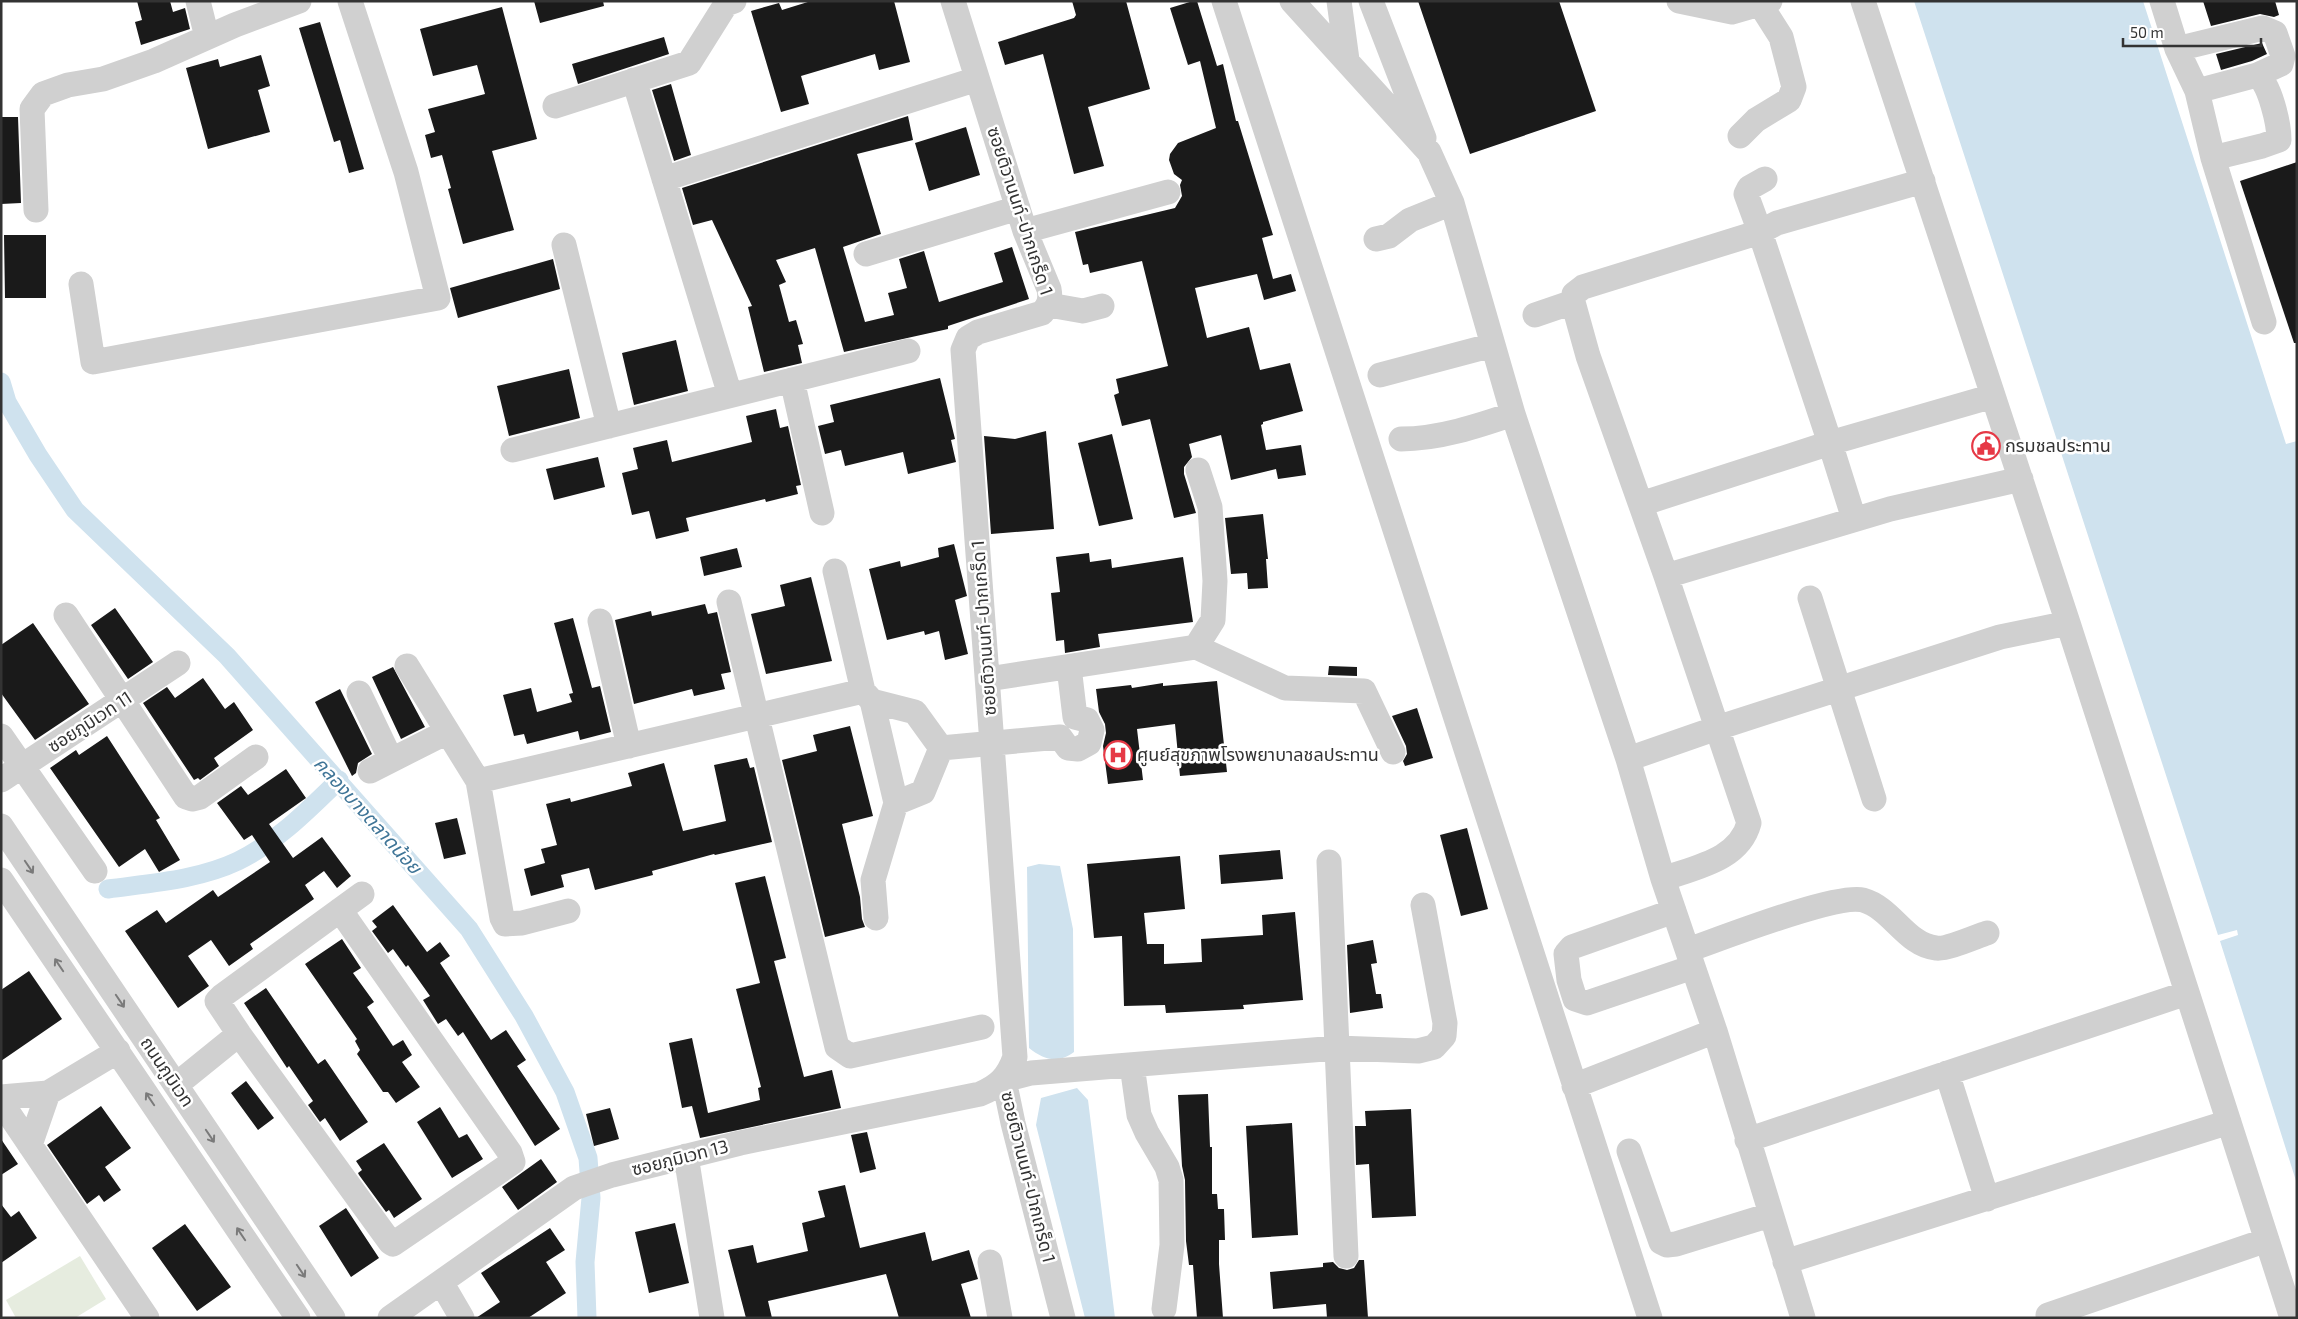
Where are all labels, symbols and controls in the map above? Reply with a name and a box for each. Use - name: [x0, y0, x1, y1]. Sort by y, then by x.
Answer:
- scale bar: [2123, 15, 2260, 47]
- text: 50 m: [2130, 23, 2164, 41]
- street label: ซอยติวานนท์-ปากเกร็ด 1: [983, 124, 1059, 298]
- public building icon: กรมชลประทาน: [1971, 431, 2001, 461]
- place label: กรมชลประทาน: [2005, 434, 2111, 456]
- street label: ซอยติวานนท์-ปากเกร็ด 1: [966, 540, 1000, 717]
- street label: ซอยภูมิเวท 11: [43, 686, 137, 758]
- hospital icon: ศูนย์สุขภาพโรงพยาบาลชลประทาน: [1103, 740, 1133, 770]
- place label: ศูนย์สุขภาพโรงพยาบาลชลประทาน: [1137, 743, 1379, 767]
- water label: คลองบางตลาดน้อย: [310, 752, 428, 879]
- one-way arrow: [24, 859, 34, 873]
- one-way arrow: [54, 958, 64, 972]
- one-way arrow: [115, 994, 125, 1008]
- street label: ถนนภูมิเวท: [135, 1032, 199, 1112]
- street label: ซอยติวานนท์-ปากเกร็ด 1: [997, 1089, 1061, 1265]
- one-way arrow: [145, 1093, 155, 1107]
- one-way arrow: [205, 1129, 215, 1143]
- street label: ซอยภูมิเวท 13: [629, 1134, 731, 1182]
- one-way arrow: [236, 1227, 246, 1241]
- one-way arrow: [297, 1263, 307, 1277]

